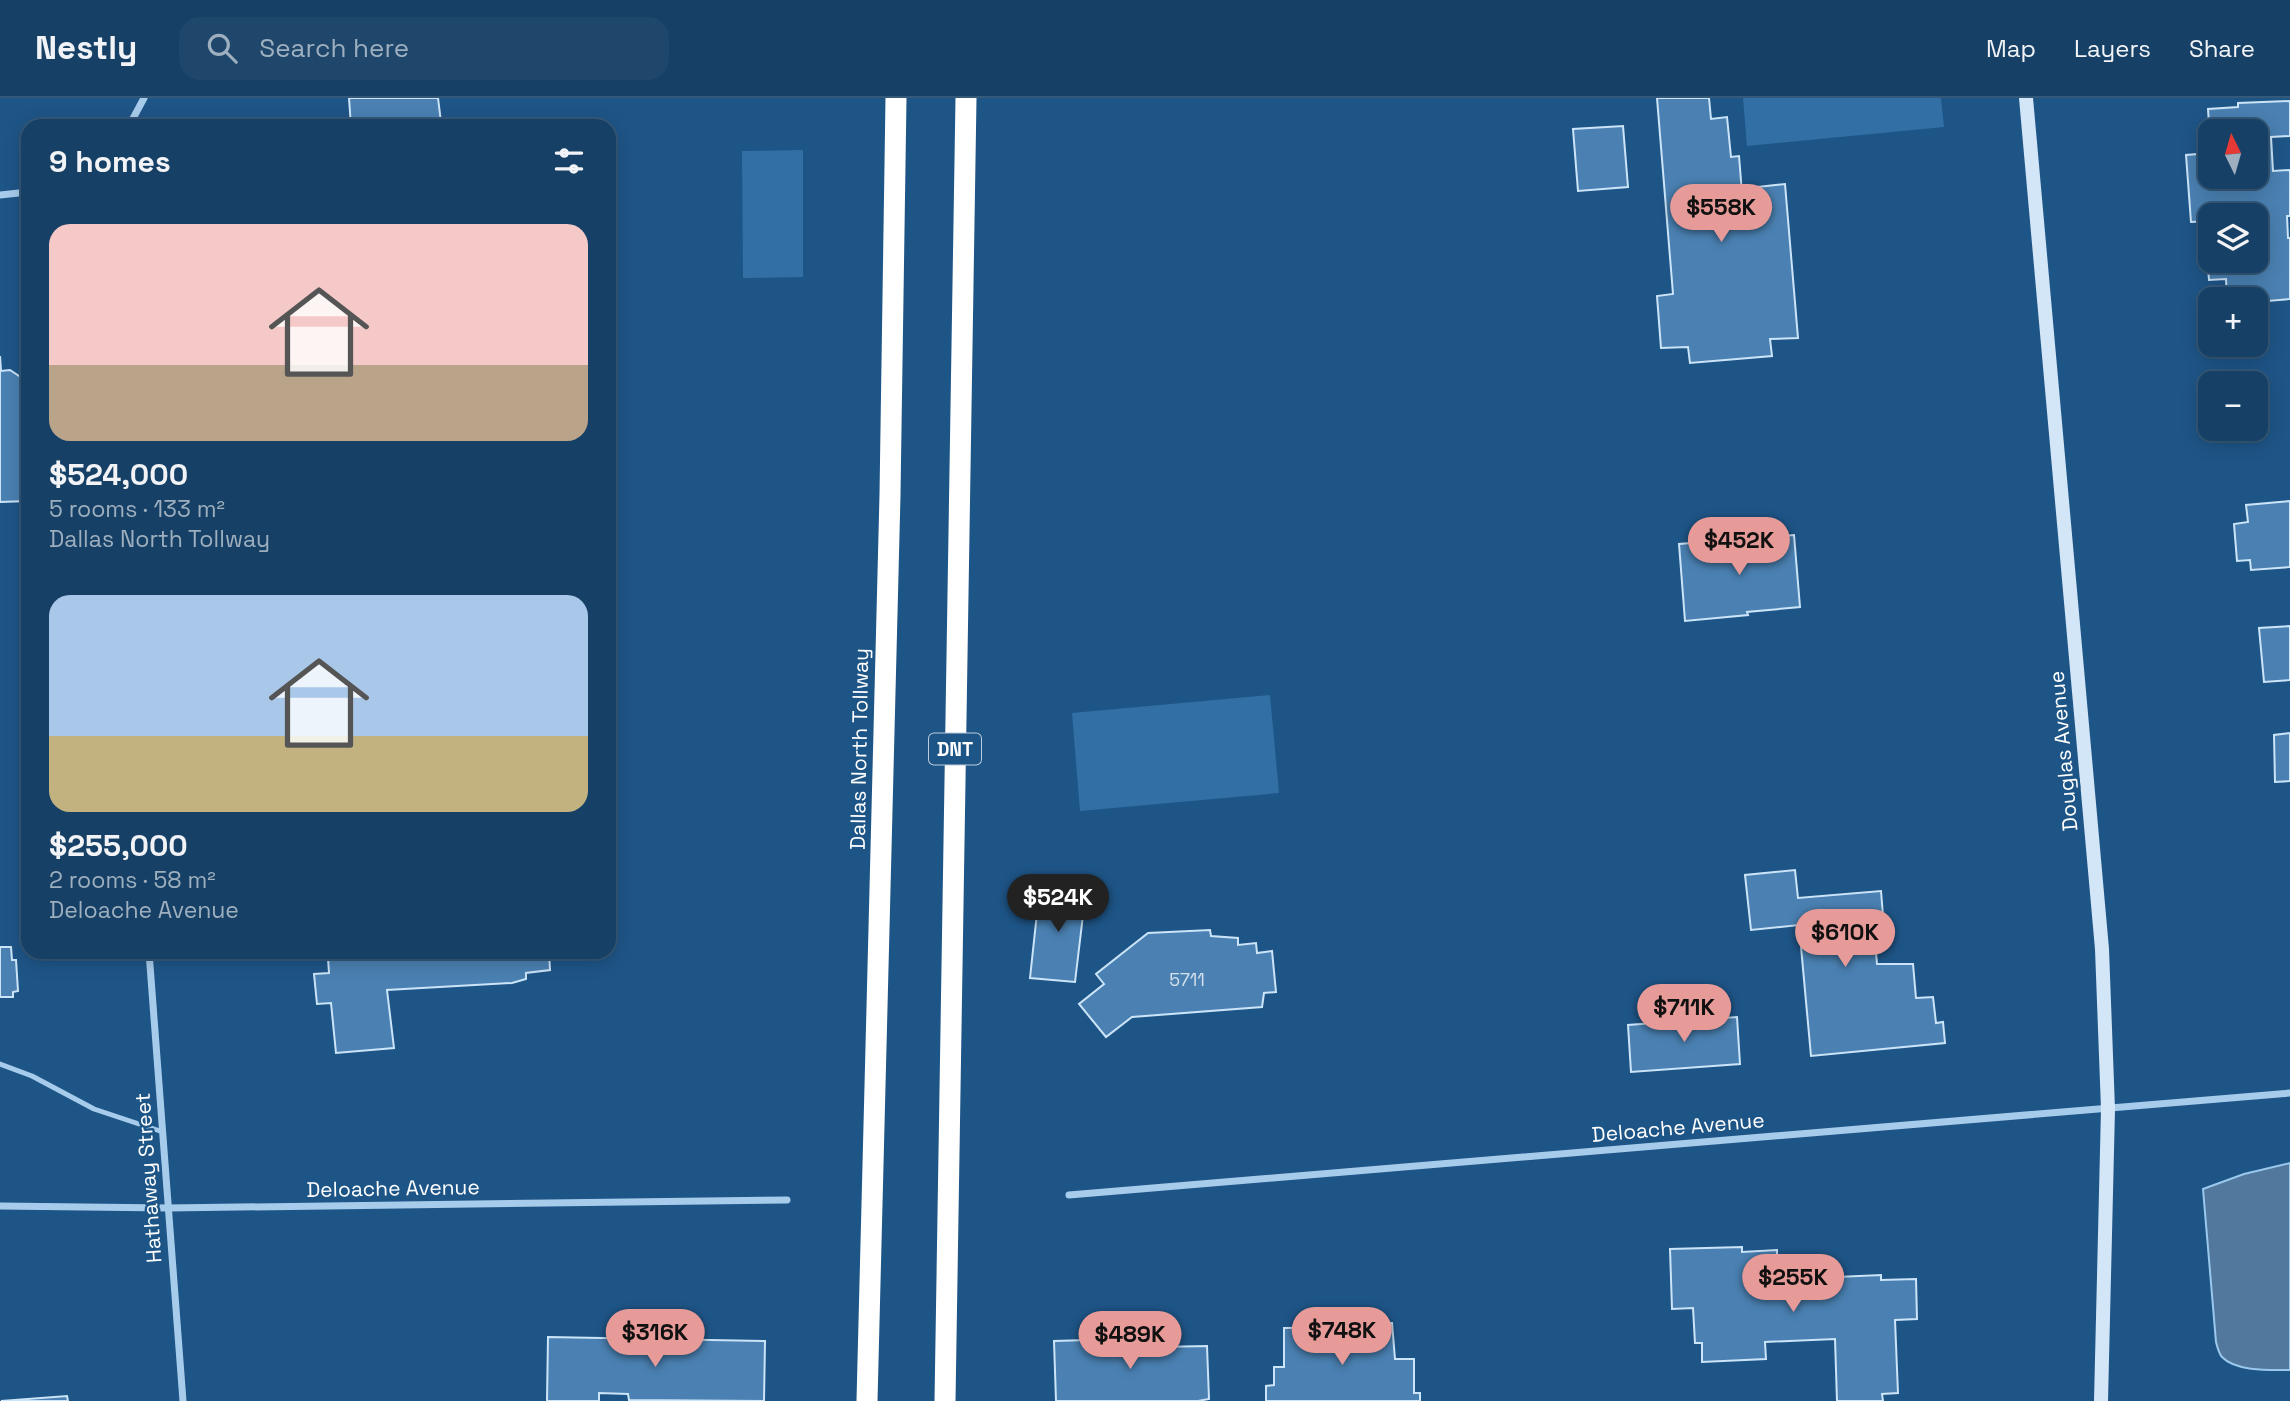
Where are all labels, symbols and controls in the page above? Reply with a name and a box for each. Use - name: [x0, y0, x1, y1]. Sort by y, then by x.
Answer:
- search box: [179, 17, 669, 80]
- text: Nestly: [35, 27, 137, 69]
- icon: search: [203, 29, 241, 67]
- text: Search here: [259, 31, 409, 65]
- text: Map: [1986, 33, 2036, 64]
- text: Layers: [2074, 33, 2151, 64]
- text: Share: [2189, 33, 2255, 64]
- north arrow: [2198, 119, 2268, 189]
- map controls: [2198, 119, 2268, 441]
- text: 9 homes: [49, 142, 171, 181]
- icon: filters: [550, 142, 588, 180]
- pin: $558K: [1672, 184, 1770, 244]
- text: $558K: [1686, 192, 1756, 222]
- button: layers: [2198, 203, 2268, 273]
- icon: home: [256, 269, 382, 395]
- button: +: [2198, 287, 2268, 357]
- button: −: [2198, 371, 2268, 441]
- text: $524,000: [49, 455, 188, 494]
- text: 5 rooms · 133 m²: [49, 494, 225, 524]
- pin: $452K: [1690, 518, 1788, 577]
- text: Dallas North Tollway: [49, 524, 270, 554]
- text: $452K: [1704, 525, 1774, 555]
- icon: home: [256, 640, 382, 766]
- street label: Dallas North Tollway: [844, 648, 874, 850]
- street label: Douglas Avenue: [2043, 670, 2083, 832]
- road number: DNT: [929, 734, 981, 764]
- text: $255,000: [49, 826, 188, 865]
- text: 2 rooms · 58 m²: [49, 865, 216, 895]
- pin: $524K: [1009, 874, 1107, 934]
- text: $524K: [1023, 882, 1093, 912]
- text: Deloache Avenue: [49, 895, 239, 925]
- pin: $610K: [1796, 910, 1894, 969]
- text: $610K: [1811, 917, 1879, 947]
- house number: 5711: [1169, 968, 1205, 991]
- pin: $711K: [1635, 984, 1733, 1044]
- text: $711K: [1653, 992, 1715, 1022]
- street label: Hathaway Street: [129, 1092, 167, 1264]
- street label: Deloache Avenue: [1590, 1106, 1766, 1148]
- street label: Deloache Avenue: [306, 1173, 480, 1203]
- pin: $255K: [1744, 1254, 1842, 1314]
- text: $255K: [1758, 1262, 1828, 1292]
- pin: $748K: [1293, 1308, 1391, 1367]
- pin: $316K: [606, 1310, 704, 1369]
- pin: $489K: [1081, 1312, 1179, 1371]
- text: $748K: [1308, 1315, 1376, 1345]
- text: $316K: [622, 1317, 688, 1347]
- text: $489K: [1095, 1319, 1165, 1349]

